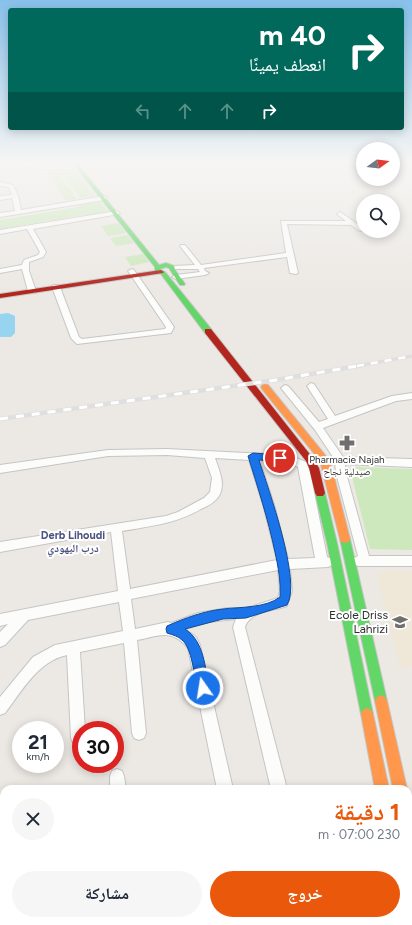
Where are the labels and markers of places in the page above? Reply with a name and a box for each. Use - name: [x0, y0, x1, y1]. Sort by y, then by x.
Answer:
- pharmacy icon: Pharmacie Najah صيدلية نجاح: [338, 434, 356, 452]
- pin: [263, 441, 297, 475]
- place label: Pharmacie Najah صيدلية نجاح: [309, 453, 385, 478]
- place label: Ecole Driss Lahrizi: [329, 608, 388, 636]
- school or university icon: Ecole Driss Lahrizi: [391, 613, 409, 631]

